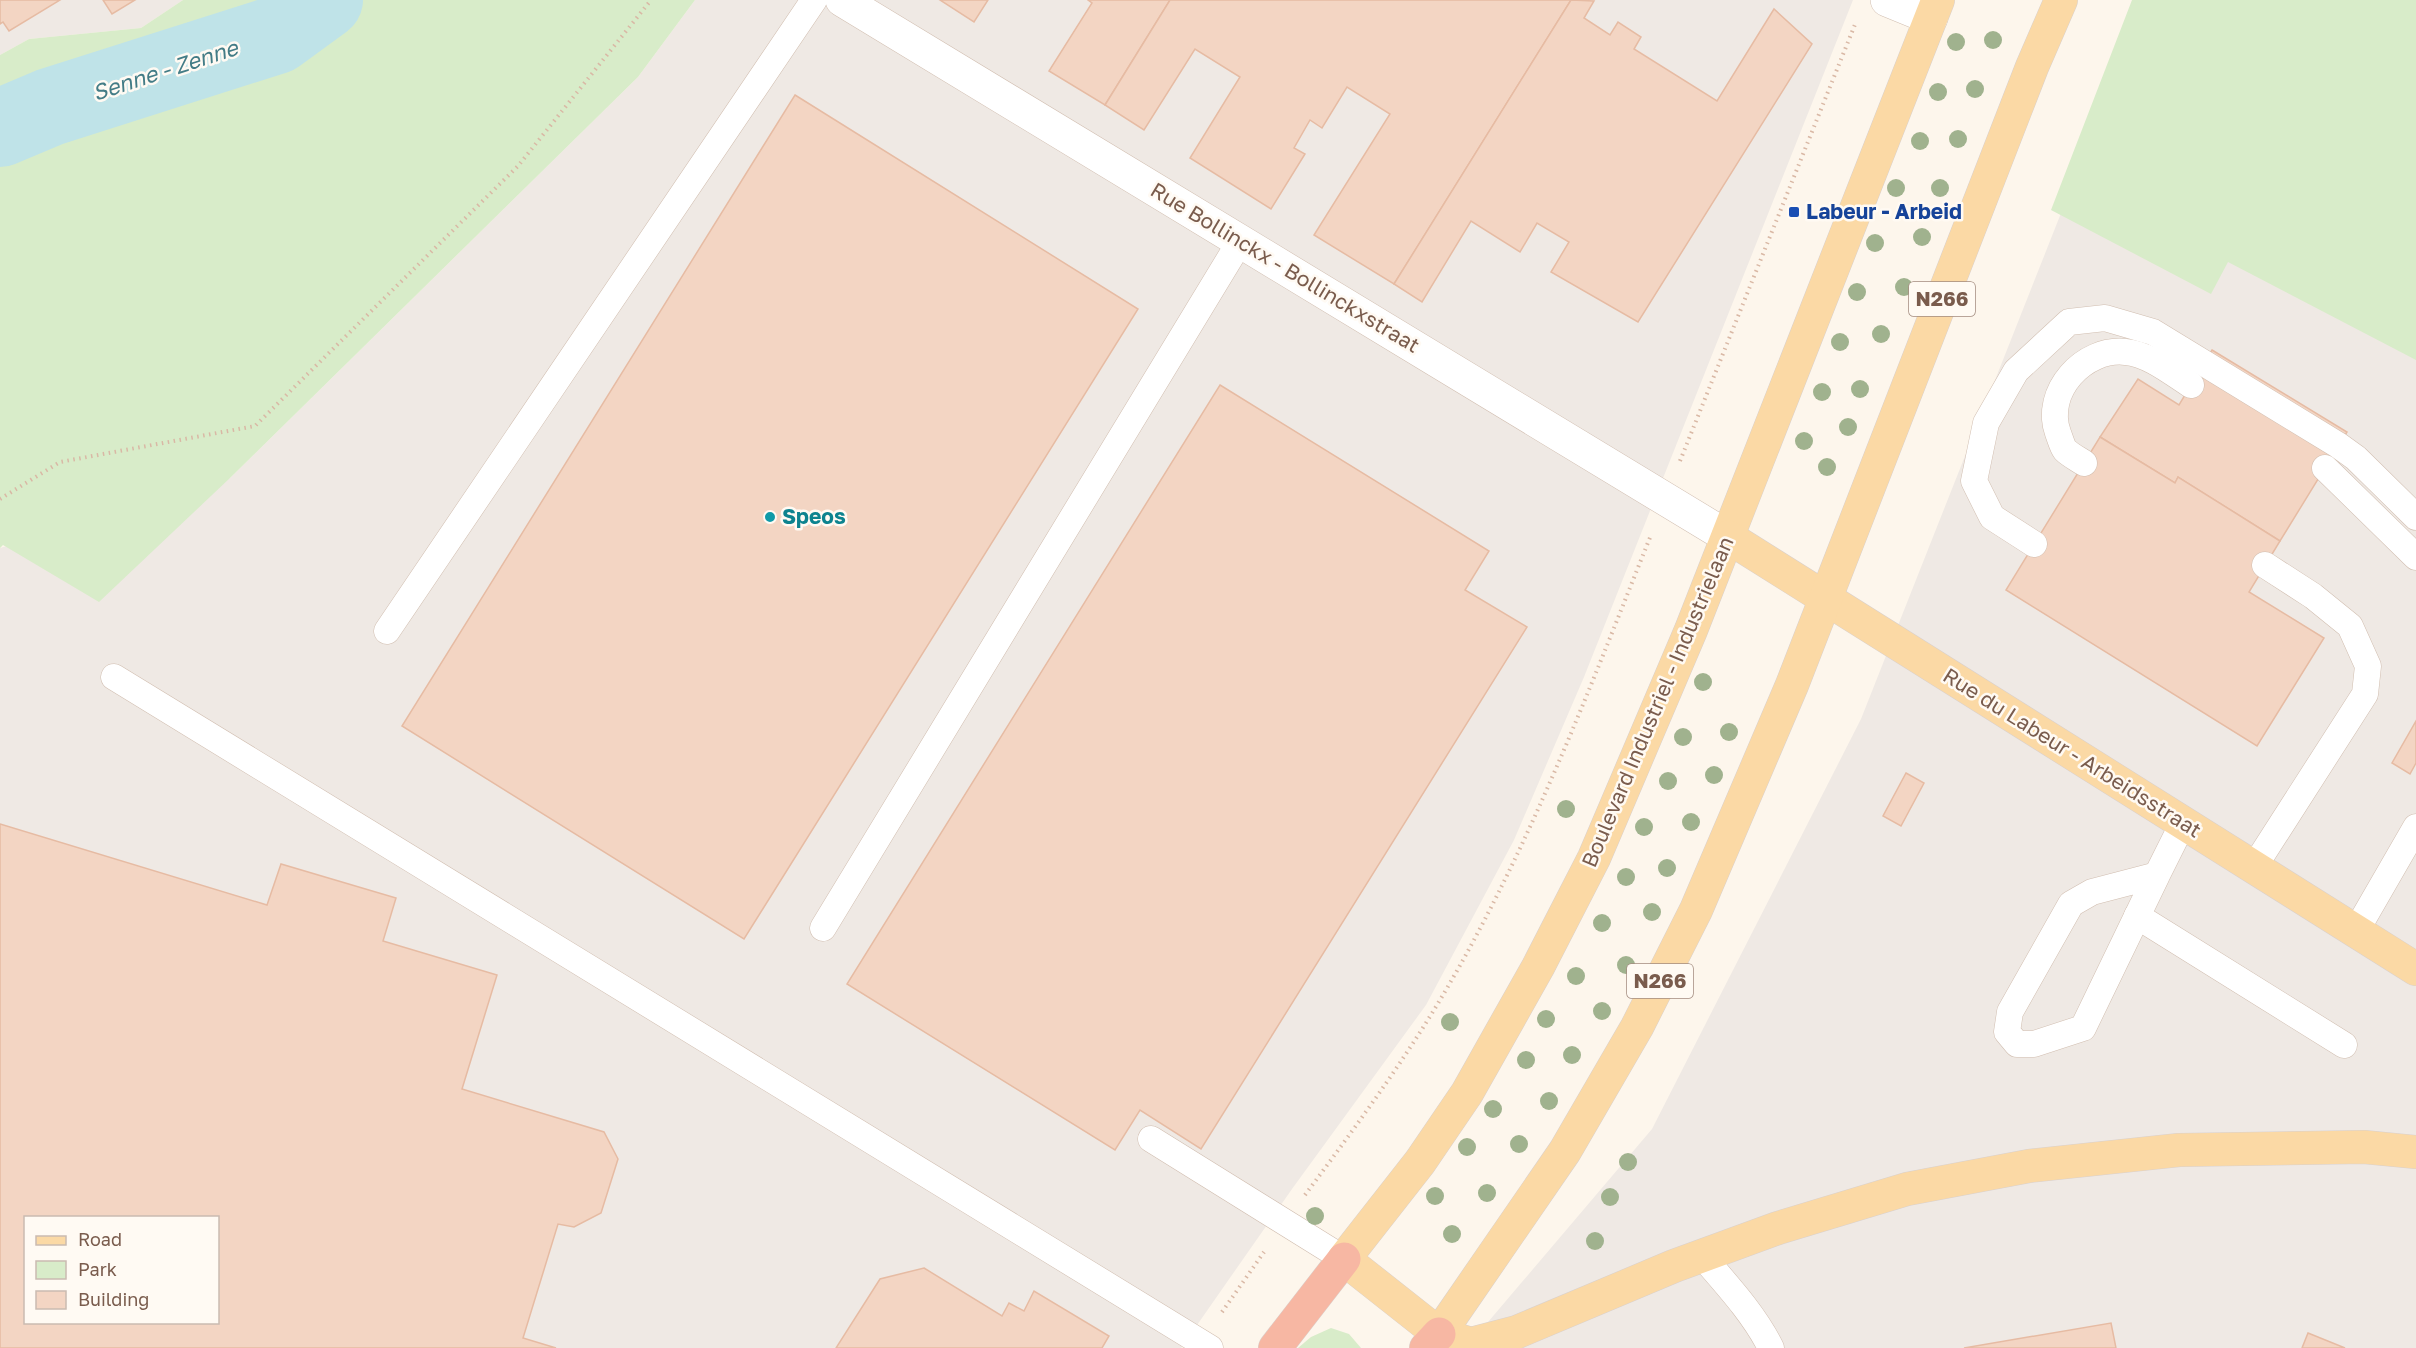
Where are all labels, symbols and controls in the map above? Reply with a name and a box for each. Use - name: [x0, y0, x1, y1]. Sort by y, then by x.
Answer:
- water label: Senne - Zenne: [89, 33, 243, 106]
- street label: Rue Bollinckx - Bollinckxstraat: [1146, 176, 1425, 358]
- place label: Labeur - Arbeid: [1806, 198, 1962, 224]
- marker: Labeur - Arbeid: [1787, 205, 1801, 219]
- road number: N266: [1909, 282, 1975, 316]
- place label: Speos: [782, 503, 846, 529]
- marker: Speos: [763, 510, 777, 524]
- street label: Boulevard Industriel - Industrielaan: [1575, 532, 1739, 871]
- street label: Rue du Labeur - Arbeidsstraat: [1939, 662, 2207, 843]
- road number: N266: [1627, 964, 1693, 998]
- legend: [24, 1216, 219, 1324]
- text: Road: [78, 1228, 122, 1250]
- text: Park: [78, 1258, 117, 1280]
- text: Building: [78, 1288, 149, 1310]

